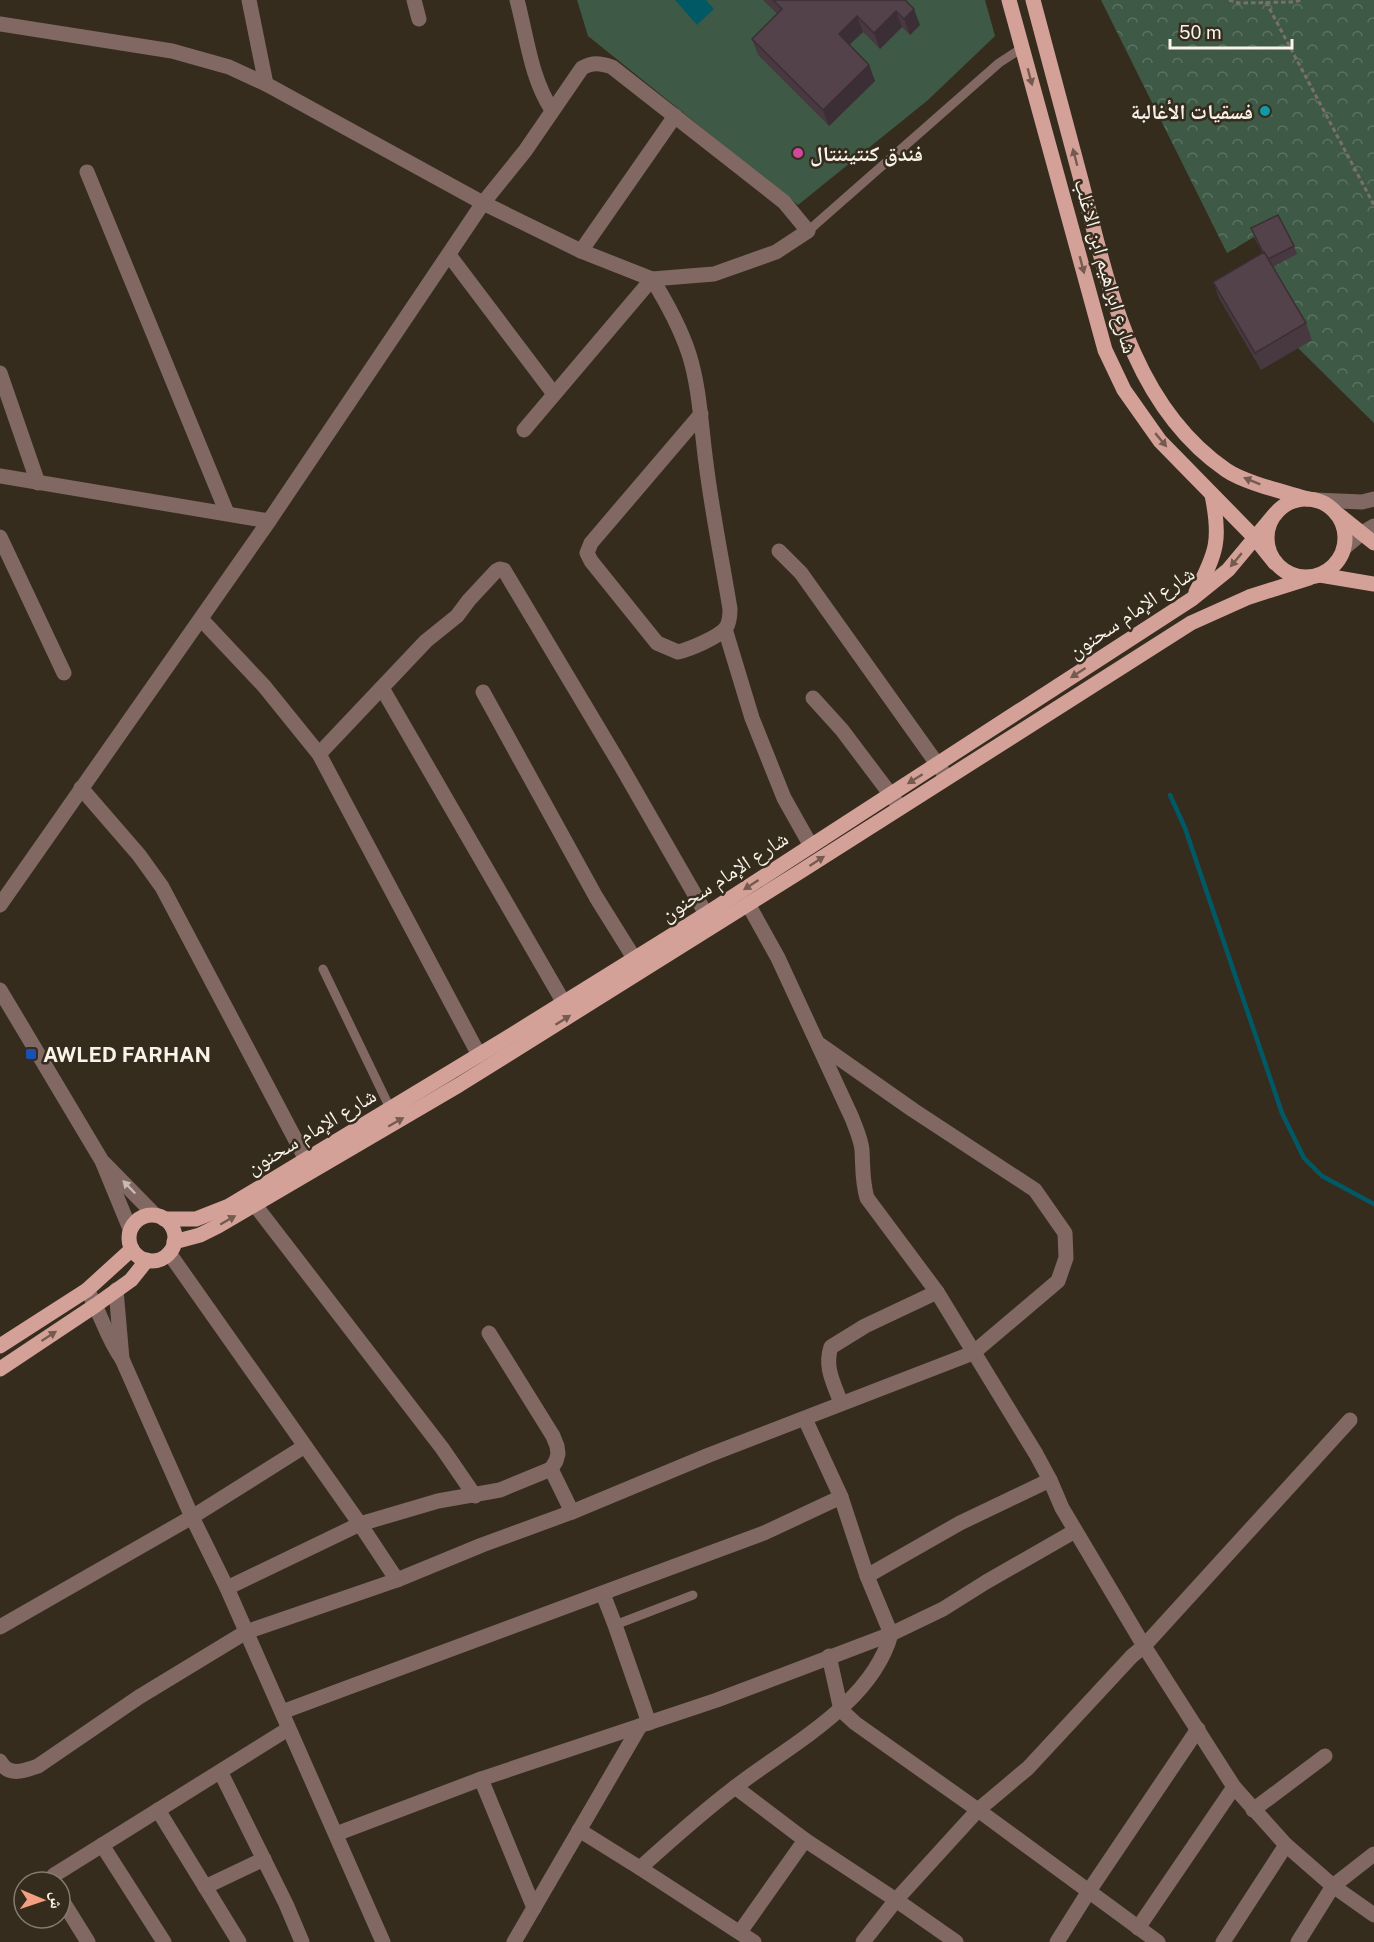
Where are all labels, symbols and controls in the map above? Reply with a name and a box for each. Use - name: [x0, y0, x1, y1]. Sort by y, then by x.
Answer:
- scale bar: [1170, 12, 1292, 50]
- text: 50 m: [1179, 22, 1222, 43]
- one-way arrow: [1026, 68, 1035, 86]
- place label: فسقيات الأغالبة: [1131, 99, 1253, 124]
- marker: فسقيات الأغالبة: [1258, 104, 1272, 118]
- place label: فندق كنتيننتال: [810, 141, 923, 167]
- marker: فندق كنتيننتال: [791, 146, 805, 160]
- one-way arrow: [1070, 148, 1079, 166]
- street label: شارع ابراهيم ابن الاغلب: [1067, 176, 1143, 357]
- one-way arrow: [1078, 256, 1087, 274]
- one-way arrow: [1154, 432, 1167, 448]
- one-way arrow: [1243, 476, 1261, 485]
- one-way arrow: [1230, 552, 1243, 568]
- street label: شارع الإمام سحنون: [1063, 560, 1200, 665]
- one-way arrow: [1071, 667, 1087, 679]
- one-way arrow: [907, 773, 923, 784]
- street label: شارع الإمام سحنون: [655, 825, 794, 928]
- one-way arrow: [809, 856, 825, 867]
- one-way arrow: [743, 879, 759, 890]
- one-way arrow: [554, 1014, 571, 1025]
- place label: AWLED FARHAN: [43, 1042, 211, 1067]
- marker: AWLED FARHAN: [24, 1047, 38, 1061]
- street label: شارع الإمام سحنون: [241, 1082, 382, 1181]
- one-way arrow: [388, 1116, 404, 1127]
- one-way arrow: [122, 1180, 136, 1195]
- one-way arrow: [220, 1215, 236, 1226]
- one-way arrow: [41, 1331, 57, 1342]
- north arrow: [12, 1870, 72, 1930]
- text: ش: [47, 1892, 66, 1909]

